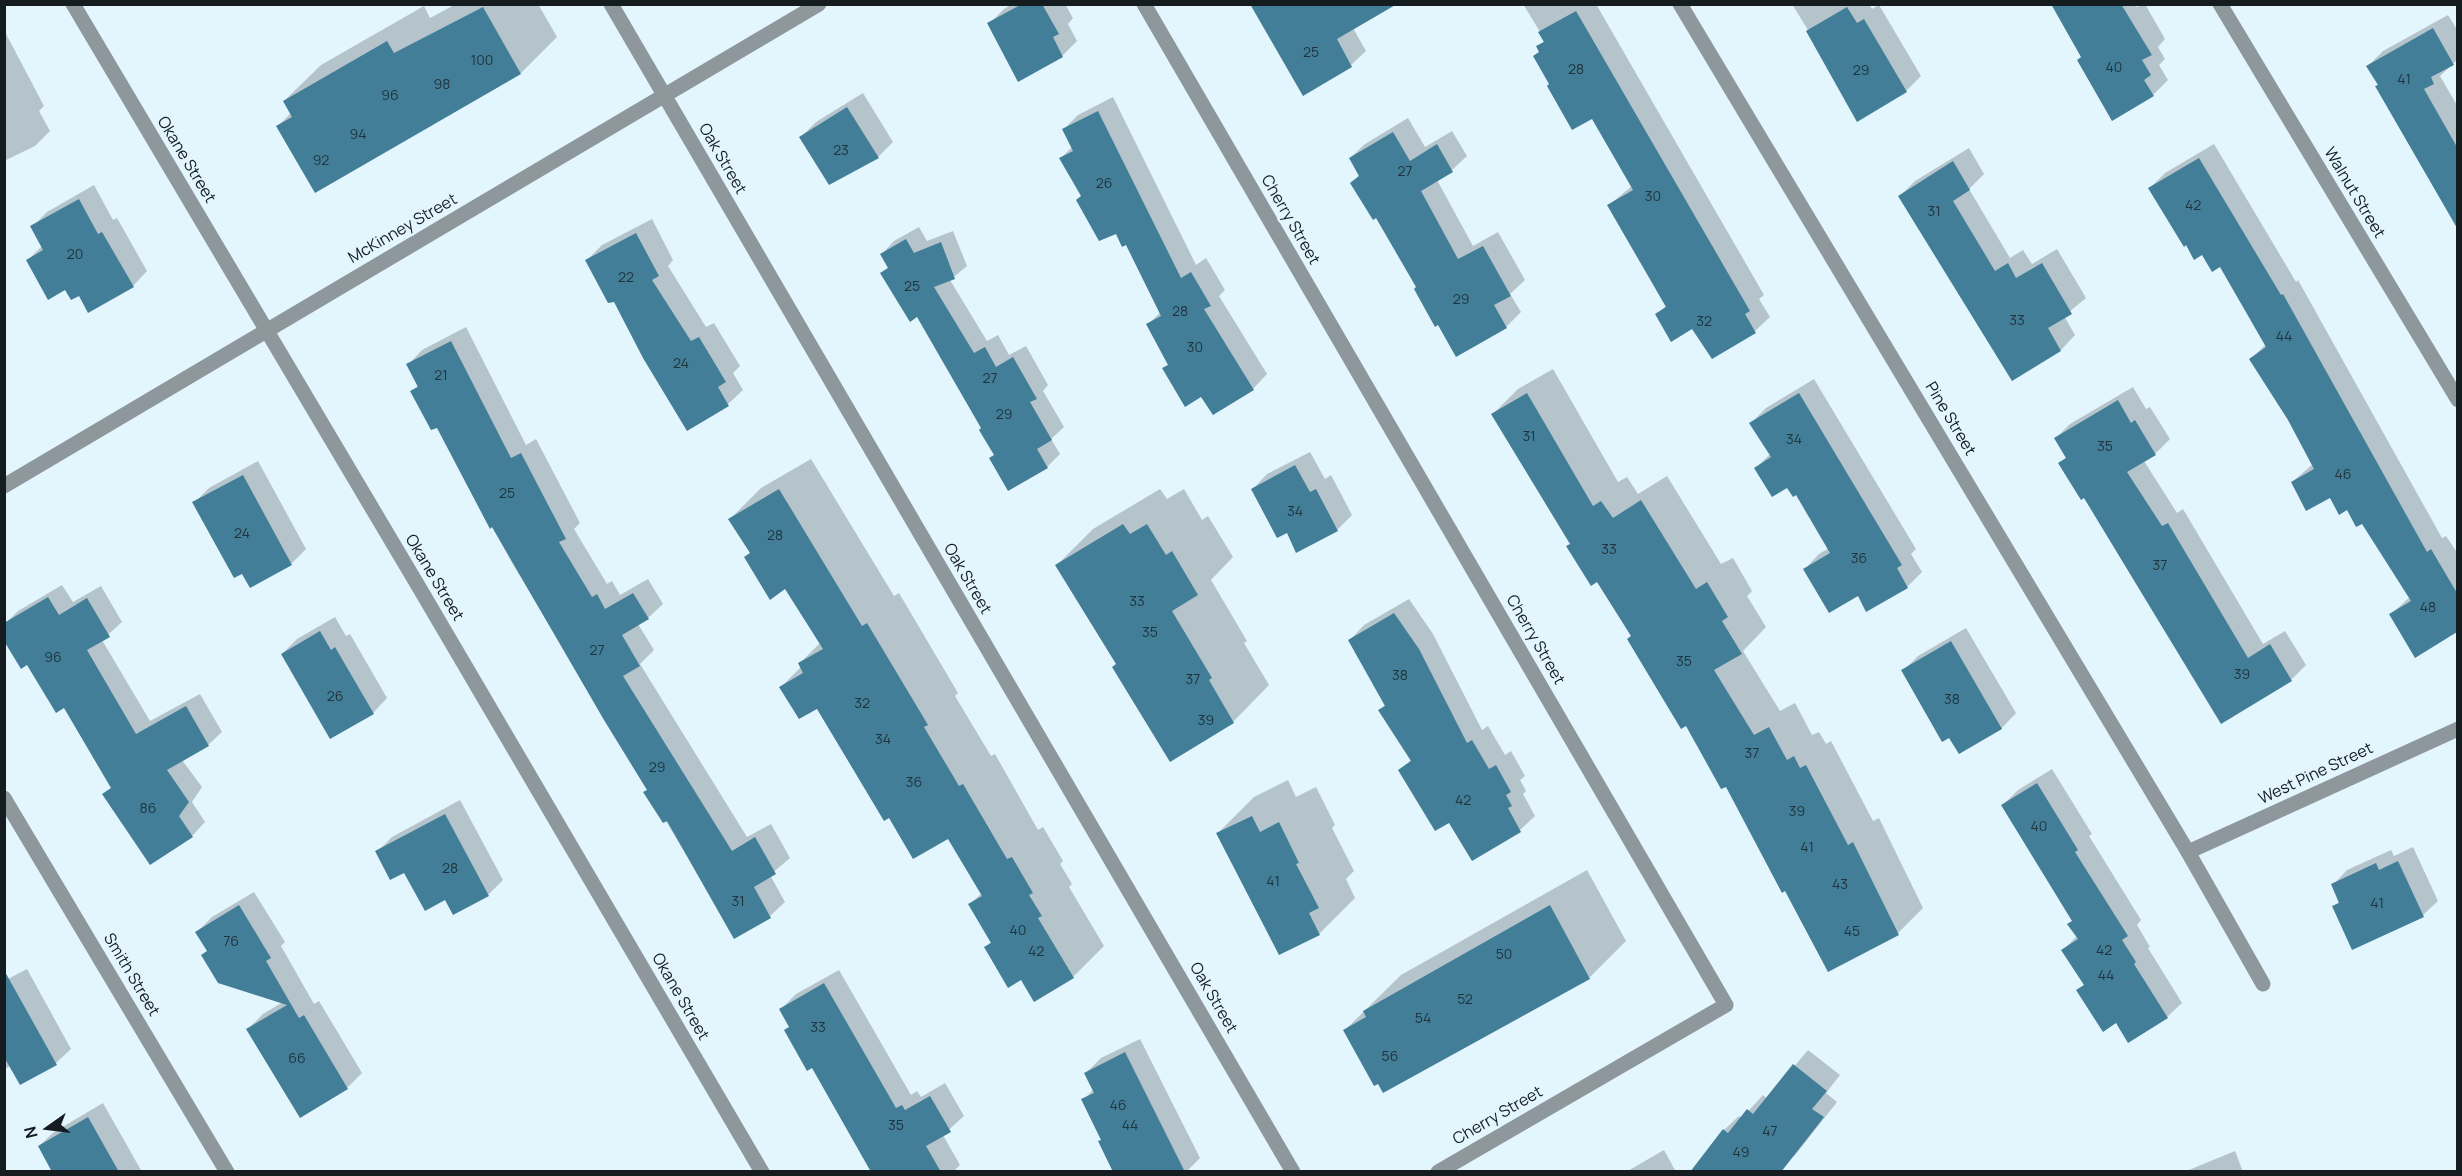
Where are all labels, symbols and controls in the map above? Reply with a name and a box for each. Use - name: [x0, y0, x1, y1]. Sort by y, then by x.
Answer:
- house number: 25: [1303, 45, 1319, 61]
- house number: 100: [471, 53, 493, 69]
- house number: 40: [2106, 60, 2122, 76]
- house number: 28: [1568, 62, 1584, 78]
- house number: 29: [1853, 63, 1869, 79]
- house number: 41: [2397, 72, 2411, 88]
- house number: 98: [434, 77, 450, 93]
- house number: 96: [381, 88, 399, 104]
- street label: Okane Street: [153, 113, 219, 207]
- street label: Oak Street: [694, 120, 750, 198]
- house number: 94: [350, 127, 366, 143]
- house number: 23: [833, 143, 849, 159]
- street label: Walnut Street: [2319, 144, 2389, 242]
- house number: 92: [313, 153, 329, 169]
- house number: 27: [1397, 164, 1413, 180]
- street label: Cherry Street: [1257, 172, 1323, 268]
- house number: 26: [1096, 176, 1112, 192]
- house number: 30: [1645, 189, 1661, 205]
- street label: McKinney Street: [345, 190, 461, 268]
- house number: 42: [2185, 198, 2201, 214]
- house number: 31: [1927, 204, 1941, 220]
- house number: 20: [67, 247, 83, 263]
- house number: 22: [618, 270, 634, 286]
- house number: 25: [904, 279, 920, 295]
- house number: 29: [1453, 292, 1469, 308]
- house number: 28: [1172, 304, 1188, 320]
- house number: 33: [2009, 313, 2025, 329]
- house number: 32: [1696, 314, 1712, 330]
- house number: 44: [2276, 329, 2292, 345]
- house number: 30: [1187, 340, 1203, 356]
- house number: 24: [673, 356, 689, 372]
- house number: 21: [434, 368, 448, 384]
- house number: 27: [982, 371, 998, 387]
- street label: Pine Street: [1921, 379, 1979, 459]
- house number: 29: [996, 407, 1012, 423]
- house number: 31: [1522, 429, 1536, 445]
- house number: 34: [1786, 432, 1802, 448]
- house number: 35: [2097, 439, 2113, 455]
- house number: 46: [2335, 467, 2351, 483]
- house number: 25: [499, 486, 515, 502]
- house number: 34: [1287, 504, 1303, 520]
- house number: 24: [234, 526, 250, 542]
- house number: 28: [767, 528, 783, 544]
- street label: Okane Street: [401, 531, 467, 625]
- street label: Oak Street: [939, 540, 995, 618]
- house number: 33: [1601, 542, 1617, 558]
- house number: 36: [1851, 551, 1867, 567]
- house number: 37: [2153, 558, 2167, 574]
- street label: Cherry Street: [1502, 592, 1568, 688]
- house number: 33: [1129, 594, 1145, 610]
- house number: 48: [2420, 600, 2436, 616]
- house number: 35: [1142, 625, 1158, 641]
- house number: 27: [589, 643, 605, 659]
- house number: 96: [44, 650, 62, 666]
- house number: 35: [1676, 654, 1692, 670]
- house number: 39: [2234, 667, 2250, 683]
- house number: 38: [1392, 668, 1408, 684]
- house number: 37: [1186, 672, 1200, 688]
- house number: 26: [327, 689, 343, 705]
- house number: 38: [1944, 692, 1960, 708]
- house number: 32: [854, 696, 870, 712]
- house number: 39: [1198, 713, 1214, 729]
- house number: 34: [875, 732, 891, 748]
- street label: West Pine Street: [2256, 739, 2376, 809]
- house number: 37: [1745, 746, 1759, 762]
- house number: 29: [649, 760, 665, 776]
- house number: 36: [906, 775, 922, 791]
- house number: 42: [1455, 793, 1471, 809]
- house number: 86: [140, 801, 156, 817]
- house number: 39: [1789, 804, 1805, 820]
- house number: 40: [2031, 819, 2047, 835]
- house number: 41: [1800, 840, 1814, 856]
- house number: 28: [442, 861, 458, 877]
- house number: 41: [1266, 874, 1280, 890]
- house number: 43: [1832, 877, 1848, 893]
- house number: 31: [731, 894, 745, 910]
- house number: 41: [2370, 896, 2384, 912]
- house number: 40: [1010, 923, 1026, 939]
- house number: 45: [1844, 924, 1860, 940]
- street label: Smith Street: [99, 930, 163, 1020]
- house number: 76: [223, 934, 239, 950]
- house number: 42: [2096, 943, 2112, 959]
- house number: 42: [1028, 944, 1044, 960]
- house number: 50: [1496, 947, 1512, 963]
- street label: Okane Street: [647, 950, 713, 1044]
- street label: Oak Street: [1185, 959, 1241, 1037]
- house number: 44: [2098, 968, 2114, 984]
- house number: 52: [1457, 992, 1473, 1008]
- house number: 54: [1415, 1011, 1431, 1027]
- house number: 33: [810, 1020, 826, 1036]
- house number: 56: [1382, 1049, 1398, 1065]
- house number: 66: [288, 1051, 306, 1067]
- street label: Cherry Street: [1450, 1083, 1546, 1149]
- north arrow: [18, 1098, 78, 1158]
- house number: 46: [1110, 1098, 1126, 1114]
- house number: 35: [888, 1118, 904, 1134]
- house number: 44: [1122, 1118, 1138, 1134]
- text: N: [18, 1124, 43, 1141]
- house number: 47: [1762, 1124, 1778, 1140]
- house number: 49: [1733, 1145, 1749, 1161]

